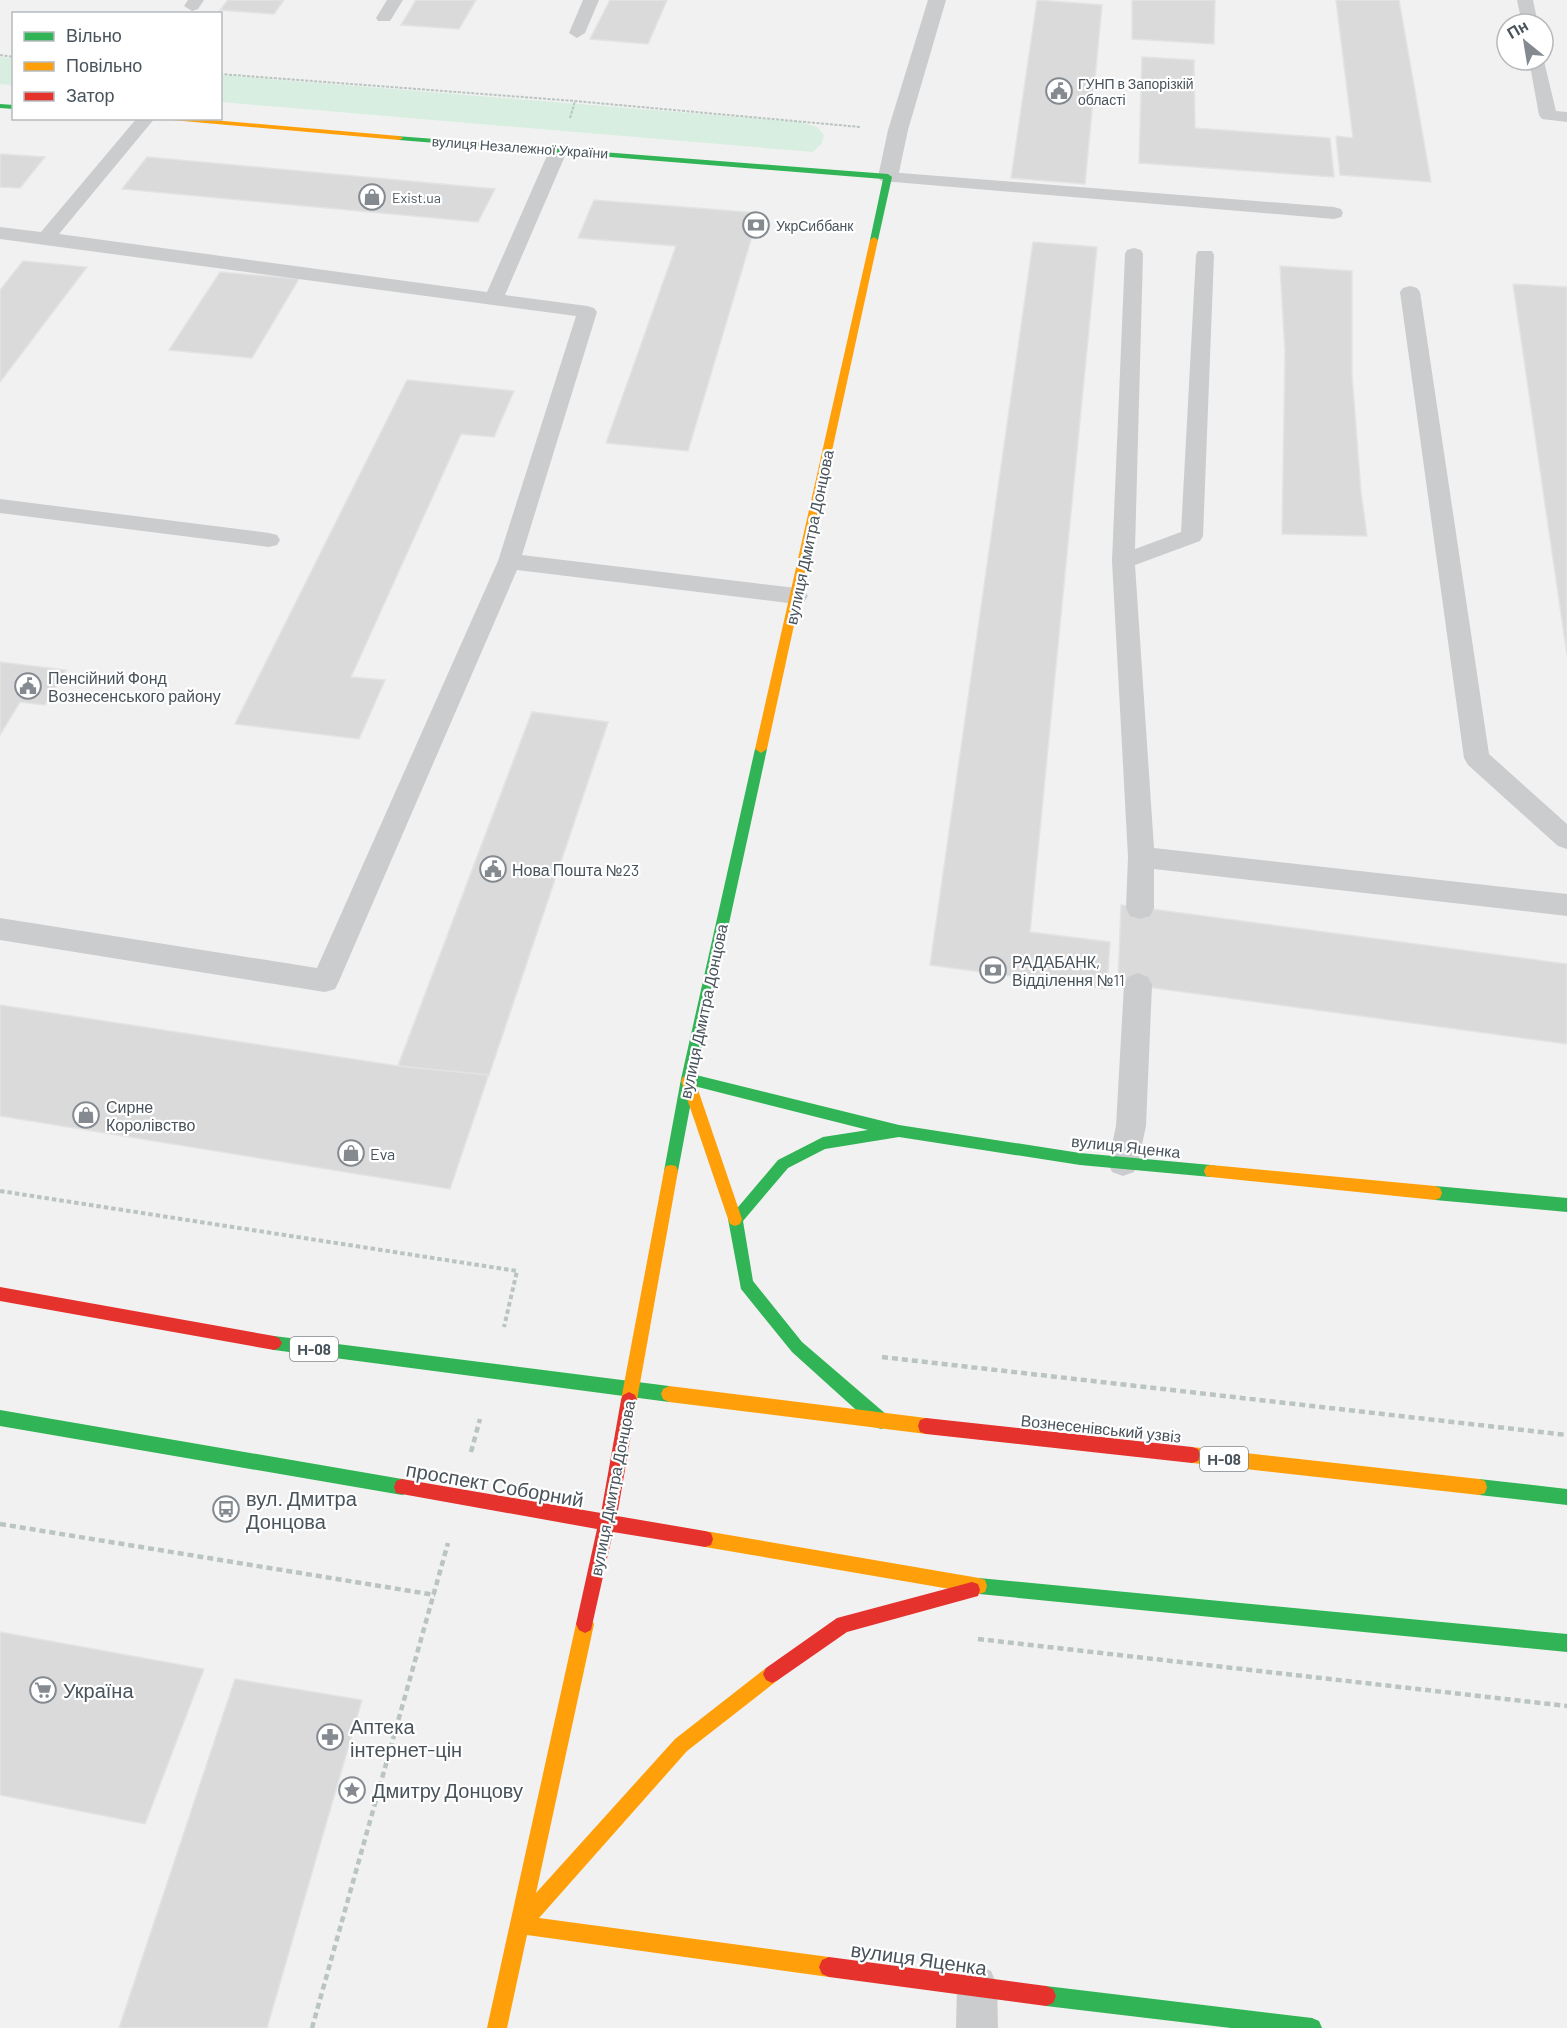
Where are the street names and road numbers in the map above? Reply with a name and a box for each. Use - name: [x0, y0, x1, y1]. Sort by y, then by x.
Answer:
- street label: вулиця Незалежної України: [431, 132, 609, 162]
- street label: вулиця Дмитра Донцова: [781, 448, 837, 626]
- street label: вулиця Дмитра Донцова: [675, 922, 731, 1100]
- street label: вулиця Яценка: [1070, 1131, 1182, 1161]
- road number: Н-08: [290, 1337, 338, 1361]
- street label: вулиця Дмитра Донцова: [586, 1399, 638, 1577]
- street label: Вознесенівський узвіз: [1020, 1410, 1182, 1446]
- road number: Н-08: [1200, 1447, 1248, 1471]
- street label: проспект Соборний: [404, 1457, 586, 1511]
- street label: вулиця Яценка: [849, 1937, 989, 1980]

